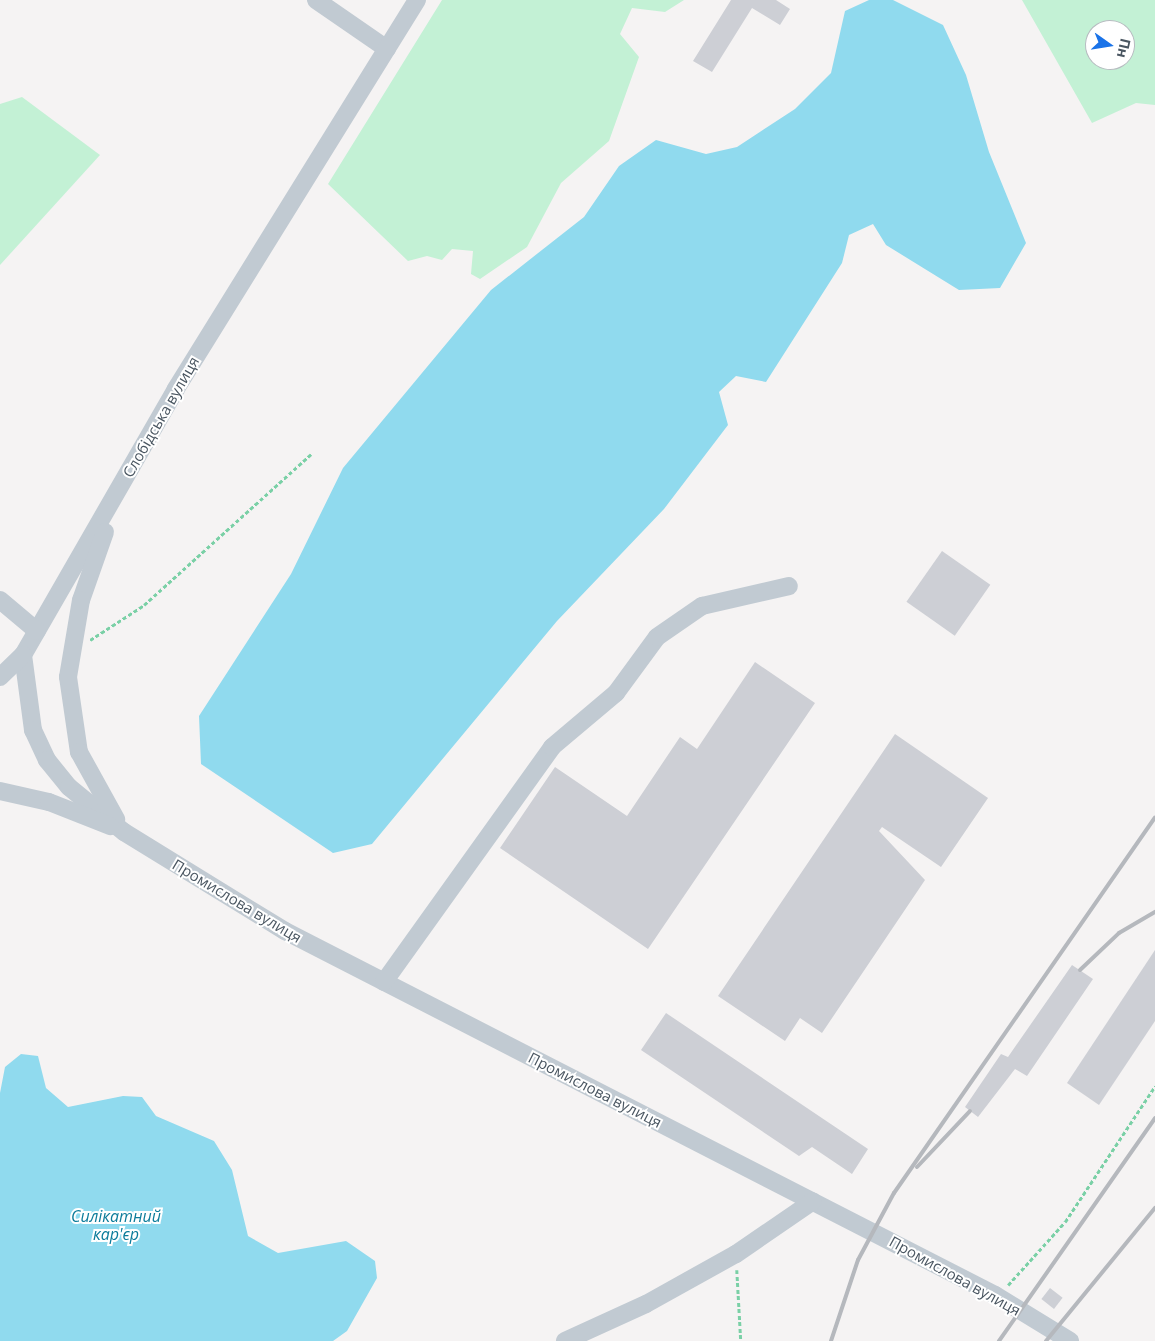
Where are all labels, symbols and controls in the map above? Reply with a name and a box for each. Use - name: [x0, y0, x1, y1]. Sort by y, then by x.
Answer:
- north arrow: [1085, 20, 1135, 70]
- text: Пн: [1113, 37, 1136, 60]
- street label: Слобідська вулиця: [119, 353, 203, 481]
- street label: Промислова вулиця: [169, 855, 305, 947]
- street label: Промислова вулиця: [525, 1049, 665, 1131]
- water label: Силікатний кар'єр: [71, 1206, 161, 1244]
- street label: Промислова вулиця: [886, 1232, 1024, 1320]

